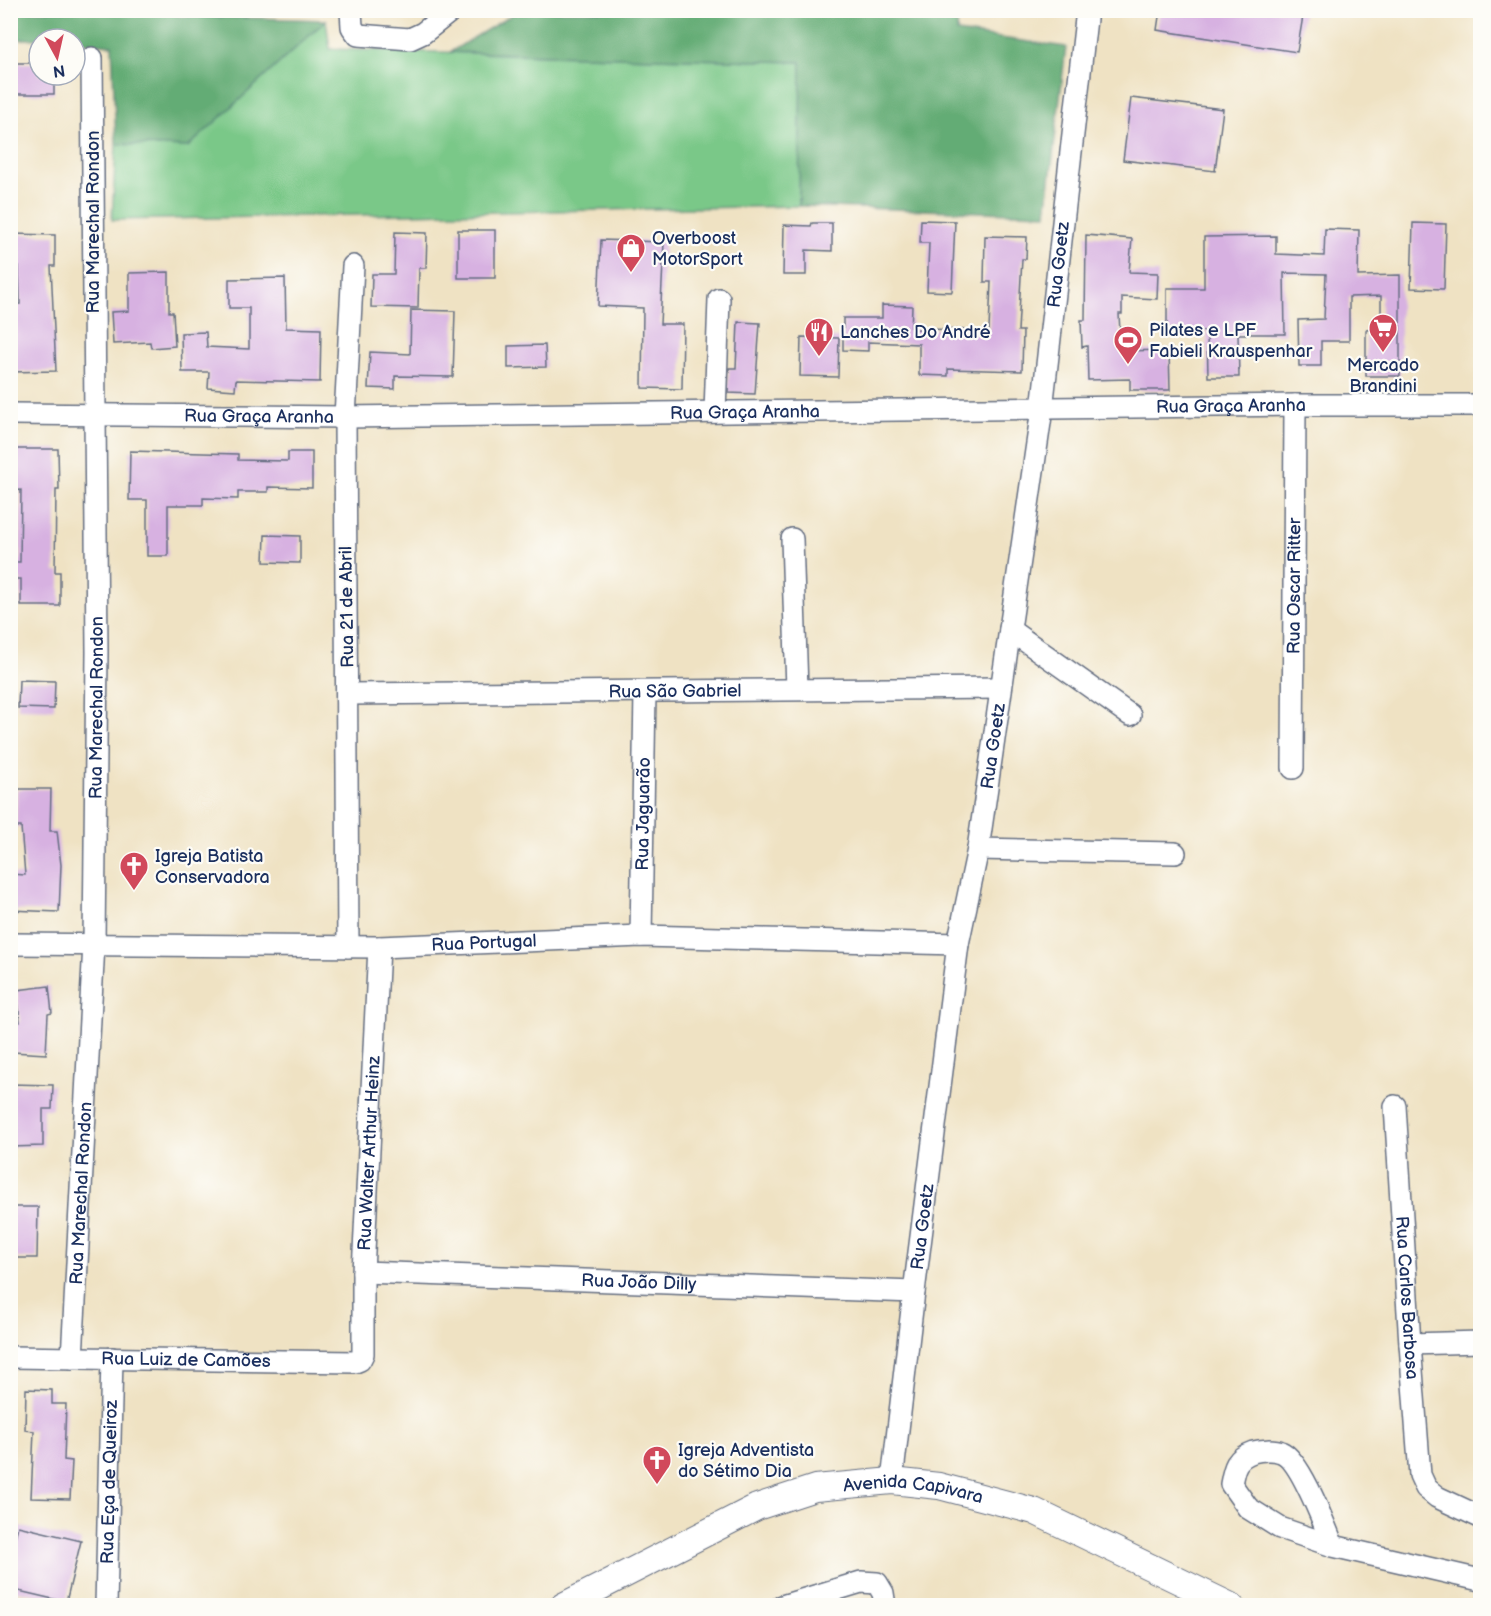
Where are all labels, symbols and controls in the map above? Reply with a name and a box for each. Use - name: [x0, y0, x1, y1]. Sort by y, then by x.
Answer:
- north arrow: [27, 27, 87, 87]
- text: N: [52, 60, 66, 81]
- street label: Rua Marechal Rondon: [83, 131, 104, 313]
- street label: Rua Goetz: [1043, 220, 1074, 309]
- place label: Overboost MotorSport: [652, 228, 743, 270]
- shop icon: Overboost MotorSport: [615, 232, 647, 274]
- supermarket icon: Mercado Brandini: [1367, 312, 1399, 354]
- restaurant icon: Lanches Do André: [803, 316, 835, 358]
- place label: Pilates e LPF Fabieli Krauspenhar: [1149, 320, 1313, 362]
- place label: Lanches Do André: [840, 322, 991, 343]
- sports icon: Pilates e LPF Fabieli Krauspenhar: [1112, 324, 1144, 366]
- place label: Mercado Brandini: [1347, 355, 1419, 397]
- street label: Rua Graça Aranha: [1156, 394, 1306, 417]
- street label: Rua Graça Aranha: [670, 401, 820, 423]
- street label: Rua Graça Aranha: [184, 405, 334, 427]
- street label: Rua Oscar Ritter: [1283, 517, 1305, 654]
- street label: Rua 21 de Abril: [335, 546, 359, 668]
- street label: Rua Marechal Rondon: [85, 616, 108, 799]
- street label: Rua São Gabriel: [608, 680, 742, 702]
- street label: Rua Goetz: [976, 702, 1010, 791]
- street label: Rua Jaguarão: [632, 757, 654, 871]
- place label: Igreja Batista Conservadora: [155, 846, 270, 888]
- church icon: Igreja Batista Conservadora: [118, 850, 150, 892]
- street label: Rua Portugal: [431, 930, 537, 955]
- street label: Rua Walter Arthur Heinz: [354, 1055, 384, 1251]
- street label: Rua Marechal Rondon: [65, 1101, 96, 1285]
- street label: Rua Goetz: [906, 1182, 938, 1271]
- street label: Rua Carlos Barbosa: [1391, 1215, 1423, 1380]
- street label: Rua João Dilly: [581, 1269, 698, 1295]
- street label: Rua Luiz de Camões: [101, 1348, 271, 1371]
- street label: Rua Eça de Queiroz: [97, 1399, 121, 1564]
- place label: Igreja Adventista do Sétimo Dia: [678, 1440, 814, 1482]
- church icon: Igreja Adventista do Sétimo Dia: [641, 1444, 673, 1486]
- street label: Avenida Capivara: [842, 1470, 986, 1508]

